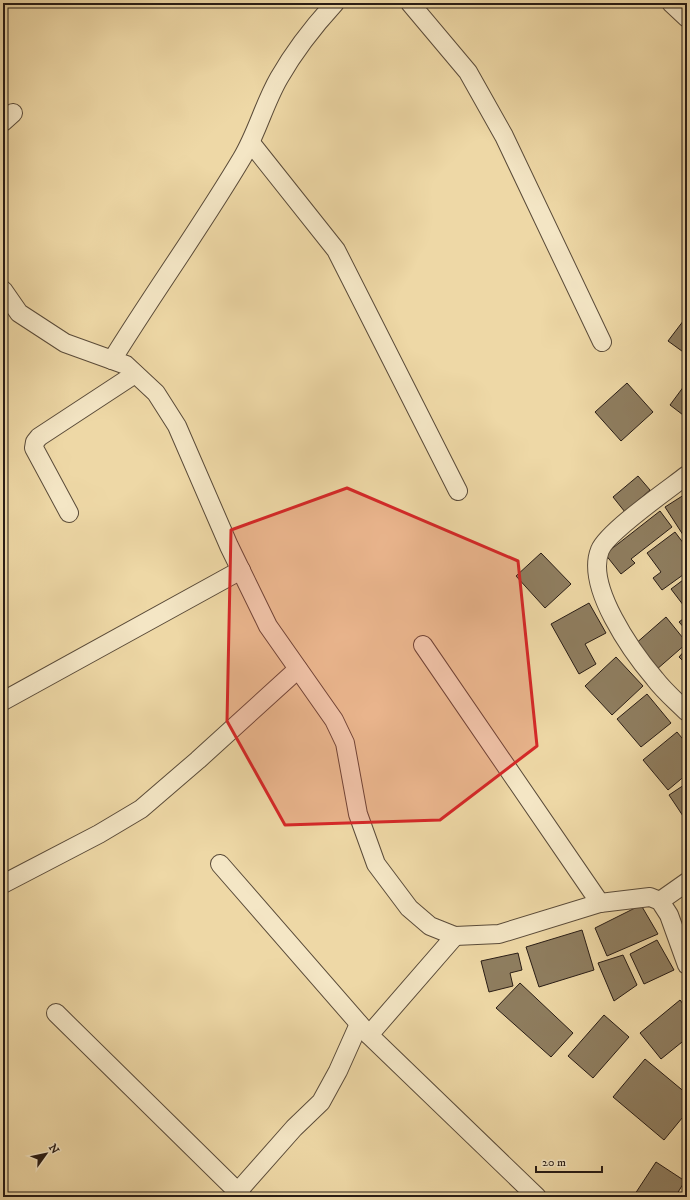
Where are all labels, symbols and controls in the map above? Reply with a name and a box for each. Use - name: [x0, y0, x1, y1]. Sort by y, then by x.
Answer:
- north arrow: [26, 1134, 66, 1174]
- text: N: [45, 1141, 62, 1157]
- scale bar: [536, 1148, 602, 1174]
- text: 20 m: [542, 1155, 566, 1170]

